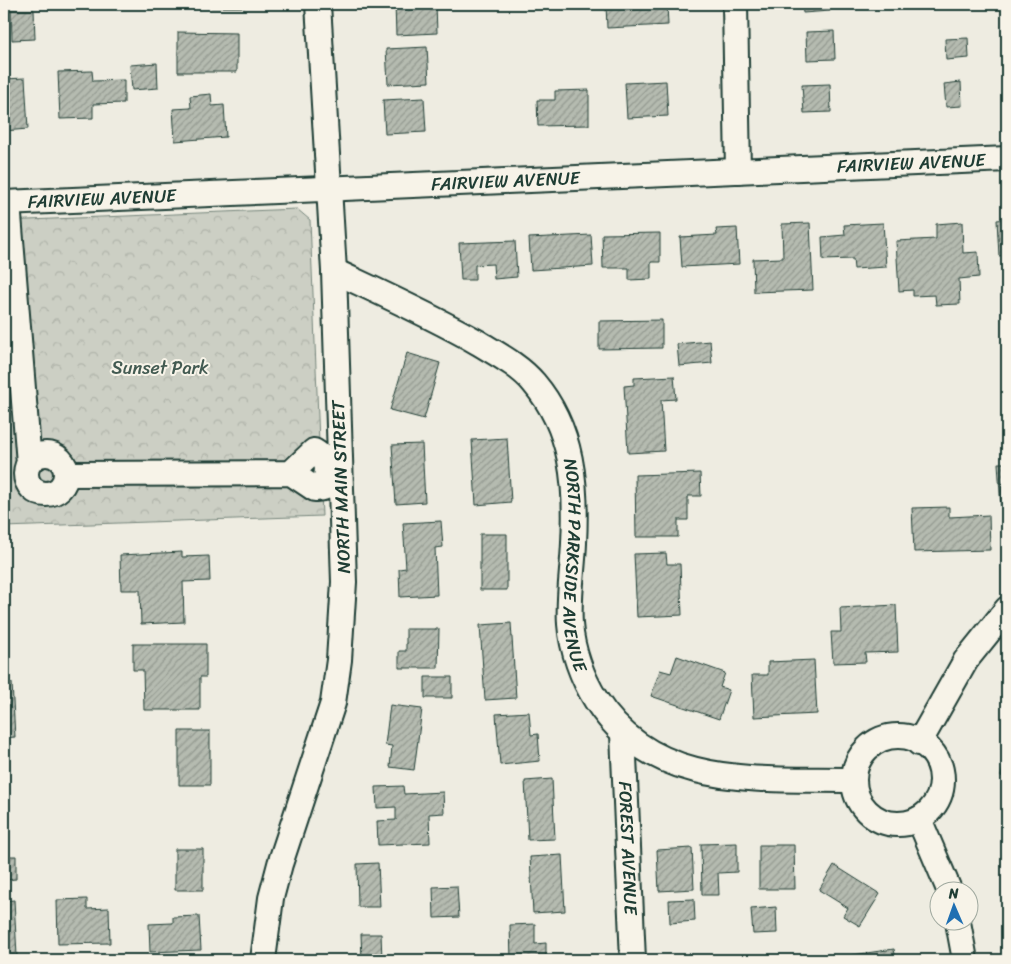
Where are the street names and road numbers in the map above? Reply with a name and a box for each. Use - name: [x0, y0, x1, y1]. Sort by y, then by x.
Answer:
- street label: FAIRVIEW AVENUE: [836, 144, 987, 182]
- street label: FAIRVIEW AVENUE: [431, 162, 581, 200]
- street label: FAIRVIEW AVENUE: [27, 179, 178, 218]
- street label: NORTH MAIN STREET: [322, 399, 360, 574]
- street label: NORTH PARKSIDE AVENUE: [554, 456, 597, 678]
- street label: FOREST AVENUE: [609, 780, 647, 916]

